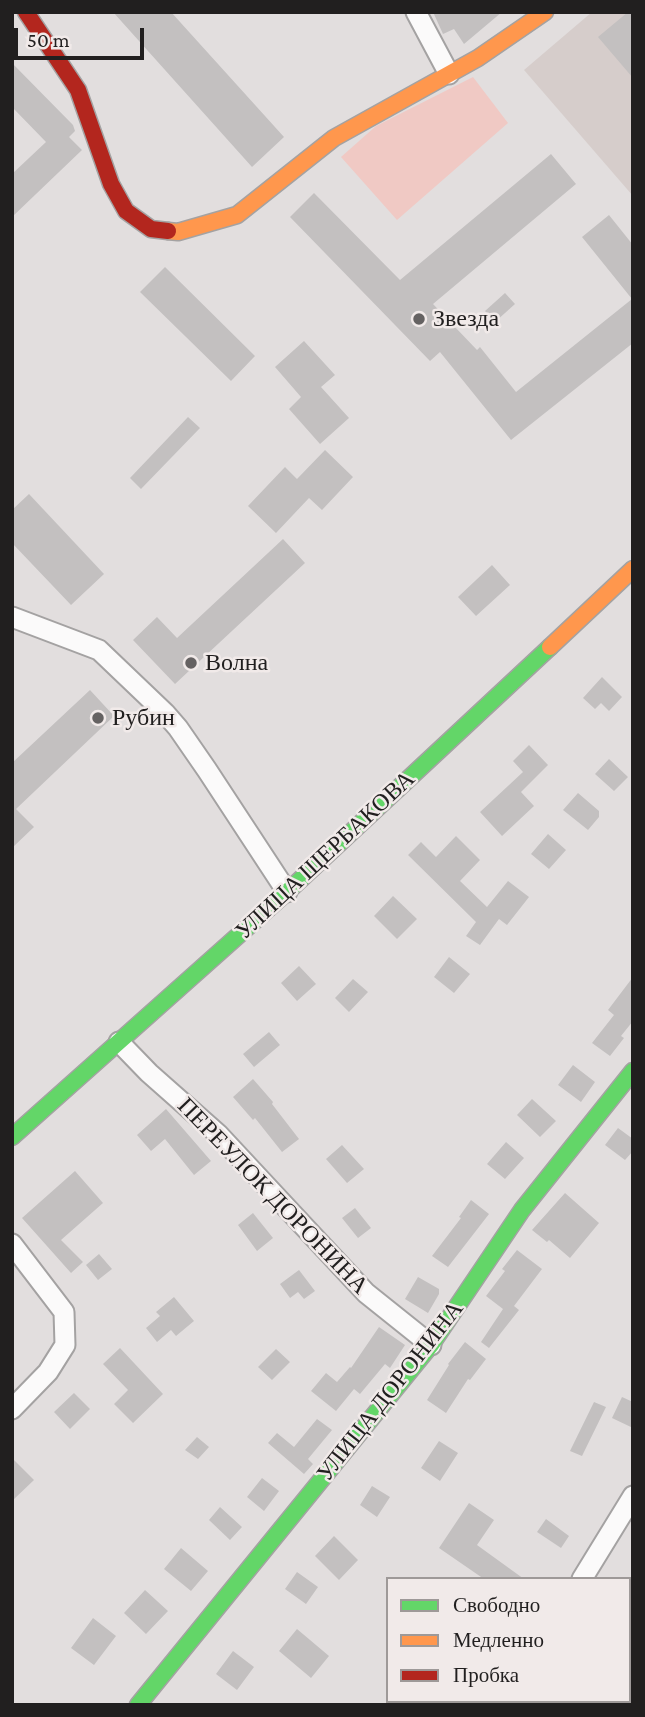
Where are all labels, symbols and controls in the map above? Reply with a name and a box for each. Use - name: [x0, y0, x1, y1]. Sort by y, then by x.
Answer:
- scale bar: [18, 14, 147, 58]
- text: 50 m: [27, 28, 70, 52]
- place label: Звезда: [433, 305, 499, 333]
- marker: Звезда: [411, 311, 427, 327]
- place label: Волна: [205, 649, 268, 677]
- marker: Волна: [183, 655, 199, 671]
- place label: Рубин: [112, 704, 175, 732]
- marker: Рубин: [90, 710, 106, 726]
- street label: УЛИЦА ЩЕРБАКОВА: [229, 764, 421, 946]
- street label: ПЕРЕУЛОК ДОРОНИНА: [172, 1092, 374, 1300]
- street label: УЛИЦА ДОРОНИНА: [311, 1295, 469, 1487]
- legend: [386, 1577, 631, 1703]
- text: Свободно: [453, 1593, 540, 1617]
- text: Медленно: [453, 1628, 544, 1652]
- text: Пробка: [453, 1663, 519, 1687]

